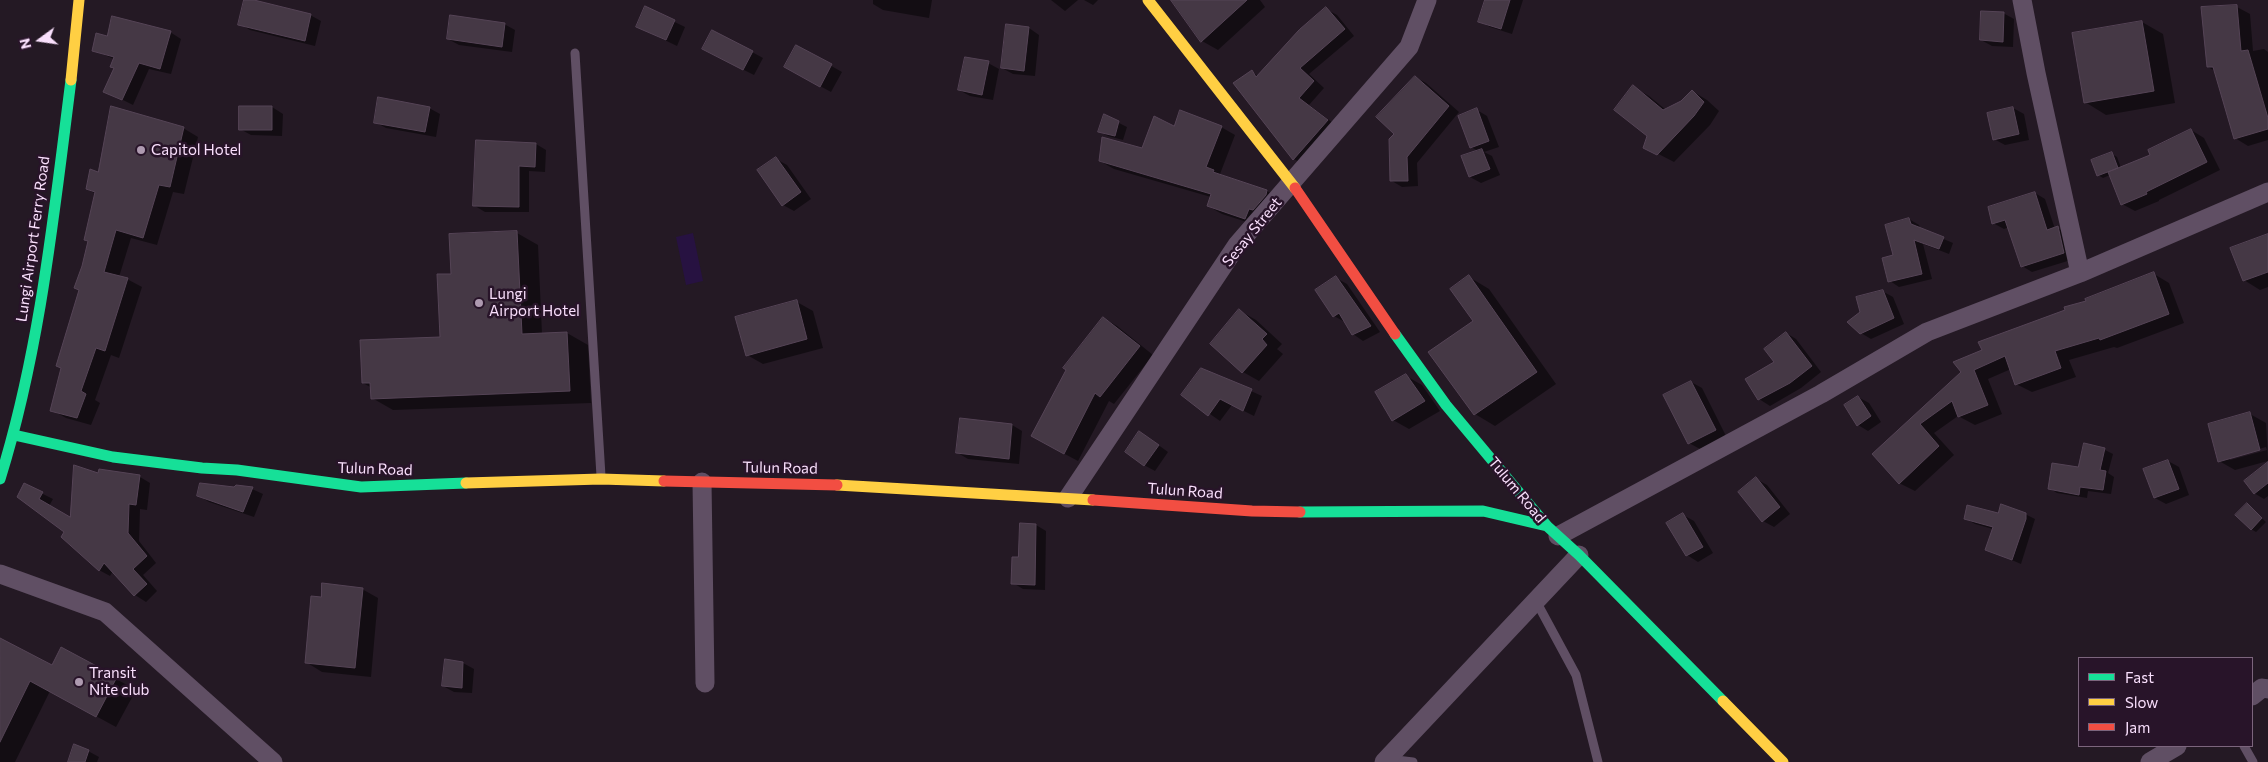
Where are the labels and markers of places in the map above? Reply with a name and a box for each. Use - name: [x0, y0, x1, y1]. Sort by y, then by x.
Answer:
- place label: Capitol Hotel: [151, 141, 241, 159]
- marker: Capitol Hotel: [135, 144, 147, 156]
- place label: Lungi Airport Hotel: [489, 285, 580, 320]
- marker: Lungi Airport Hotel: [473, 297, 485, 309]
- place label: Transit Nite club: [89, 664, 149, 699]
- marker: Transit Nite club: [73, 676, 85, 688]

